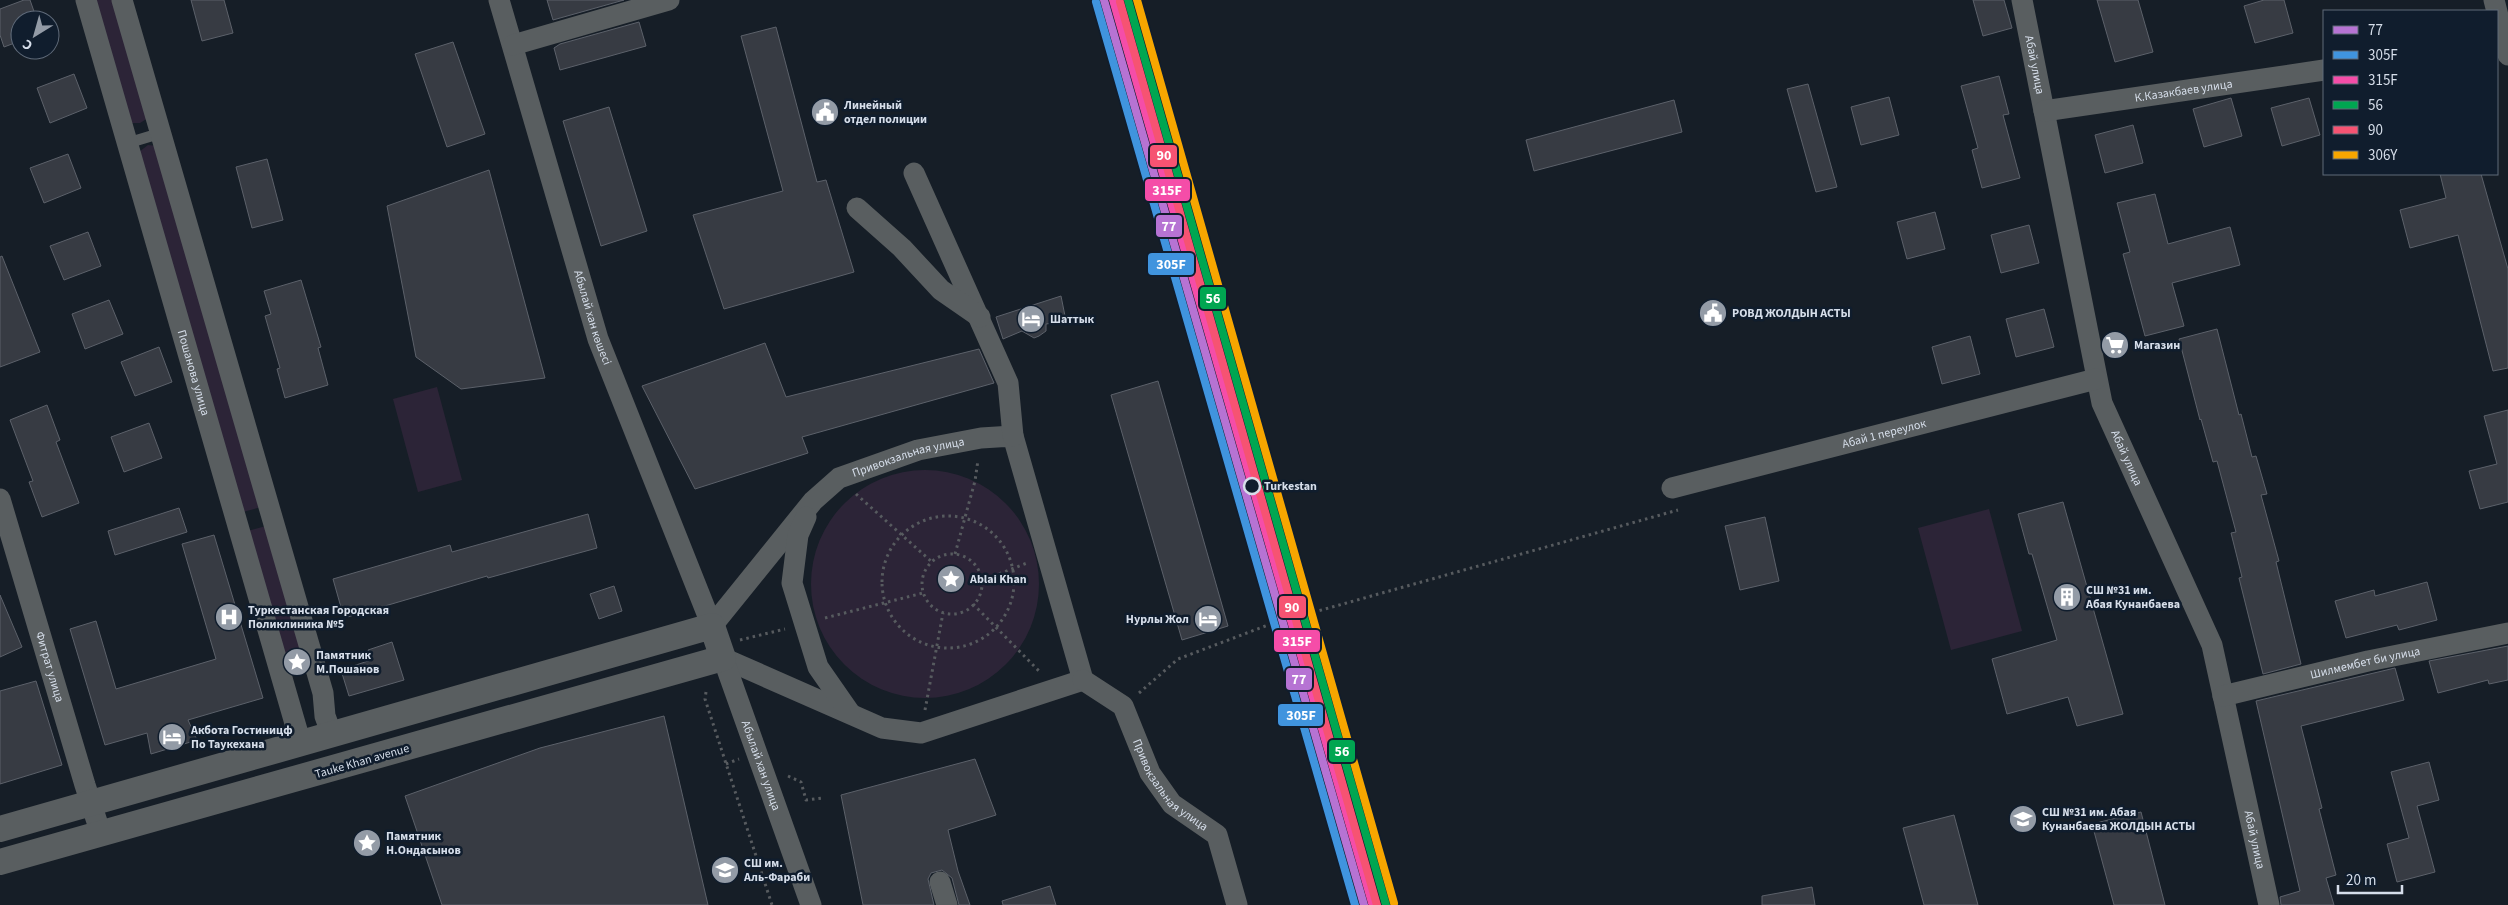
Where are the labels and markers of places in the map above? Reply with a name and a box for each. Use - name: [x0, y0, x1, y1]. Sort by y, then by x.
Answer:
- public building icon: Линейный отдел полиции: [810, 97, 840, 127]
- place label: Линейный отдел полиции: [843, 97, 927, 128]
- public building icon: РОВД ЖОЛДЫН АСТЫ: [1698, 298, 1728, 328]
- hotel icon: Шаттык: [1016, 304, 1046, 334]
- place label: РОВД ЖОЛДЫН АСТЫ: [1732, 305, 1851, 322]
- place label: Шаттык: [1050, 311, 1095, 328]
- supermarket icon: Магазин: [2100, 330, 2130, 360]
- place label: Магазин: [2134, 337, 2180, 354]
- marker: Turkestan: [1243, 477, 1261, 495]
- place label: Turkestan: [1264, 478, 1317, 495]
- place icon: Ablai Khan: [936, 564, 966, 594]
- place label: Ablai Khan: [969, 571, 1027, 588]
- building icon: СШ №31 им. Абая Кунанбаева: [2052, 582, 2082, 612]
- place label: СШ №31 им. Абая Кунанбаева: [2085, 582, 2180, 613]
- hospital icon: Туркестанская Городская Поликлиника №5: [214, 602, 244, 632]
- place label: Туркестанская Городская Поликлиника №5: [248, 602, 389, 633]
- hotel icon: Нурлы Жол: [1193, 604, 1223, 634]
- place label: Нурлы Жол: [1126, 611, 1189, 628]
- place icon: Памятник М.Пошанов: [282, 647, 312, 677]
- place label: Памятник М.Пошанов: [316, 647, 379, 678]
- hotel icon: Акбота Гостиницф По Таукехана: [157, 722, 187, 752]
- place label: Акбота Гостиницф По Таукехана: [190, 722, 293, 753]
- school or university icon: СШ №31 им. Абая Кунанбаева ЖОЛДЫН АСТЫ: [2008, 804, 2038, 834]
- place label: СШ №31 им. Абая Кунанбаева ЖОЛДЫН АСТЫ: [2042, 804, 2195, 835]
- place icon: Памятник Н.Ондасынов: [352, 828, 382, 858]
- place label: Памятник Н.Ондасынов: [386, 828, 461, 859]
- school or university icon: СШ им. Аль-Фараби: [710, 855, 740, 885]
- place label: СШ им. Аль-Фараби: [743, 855, 810, 886]

